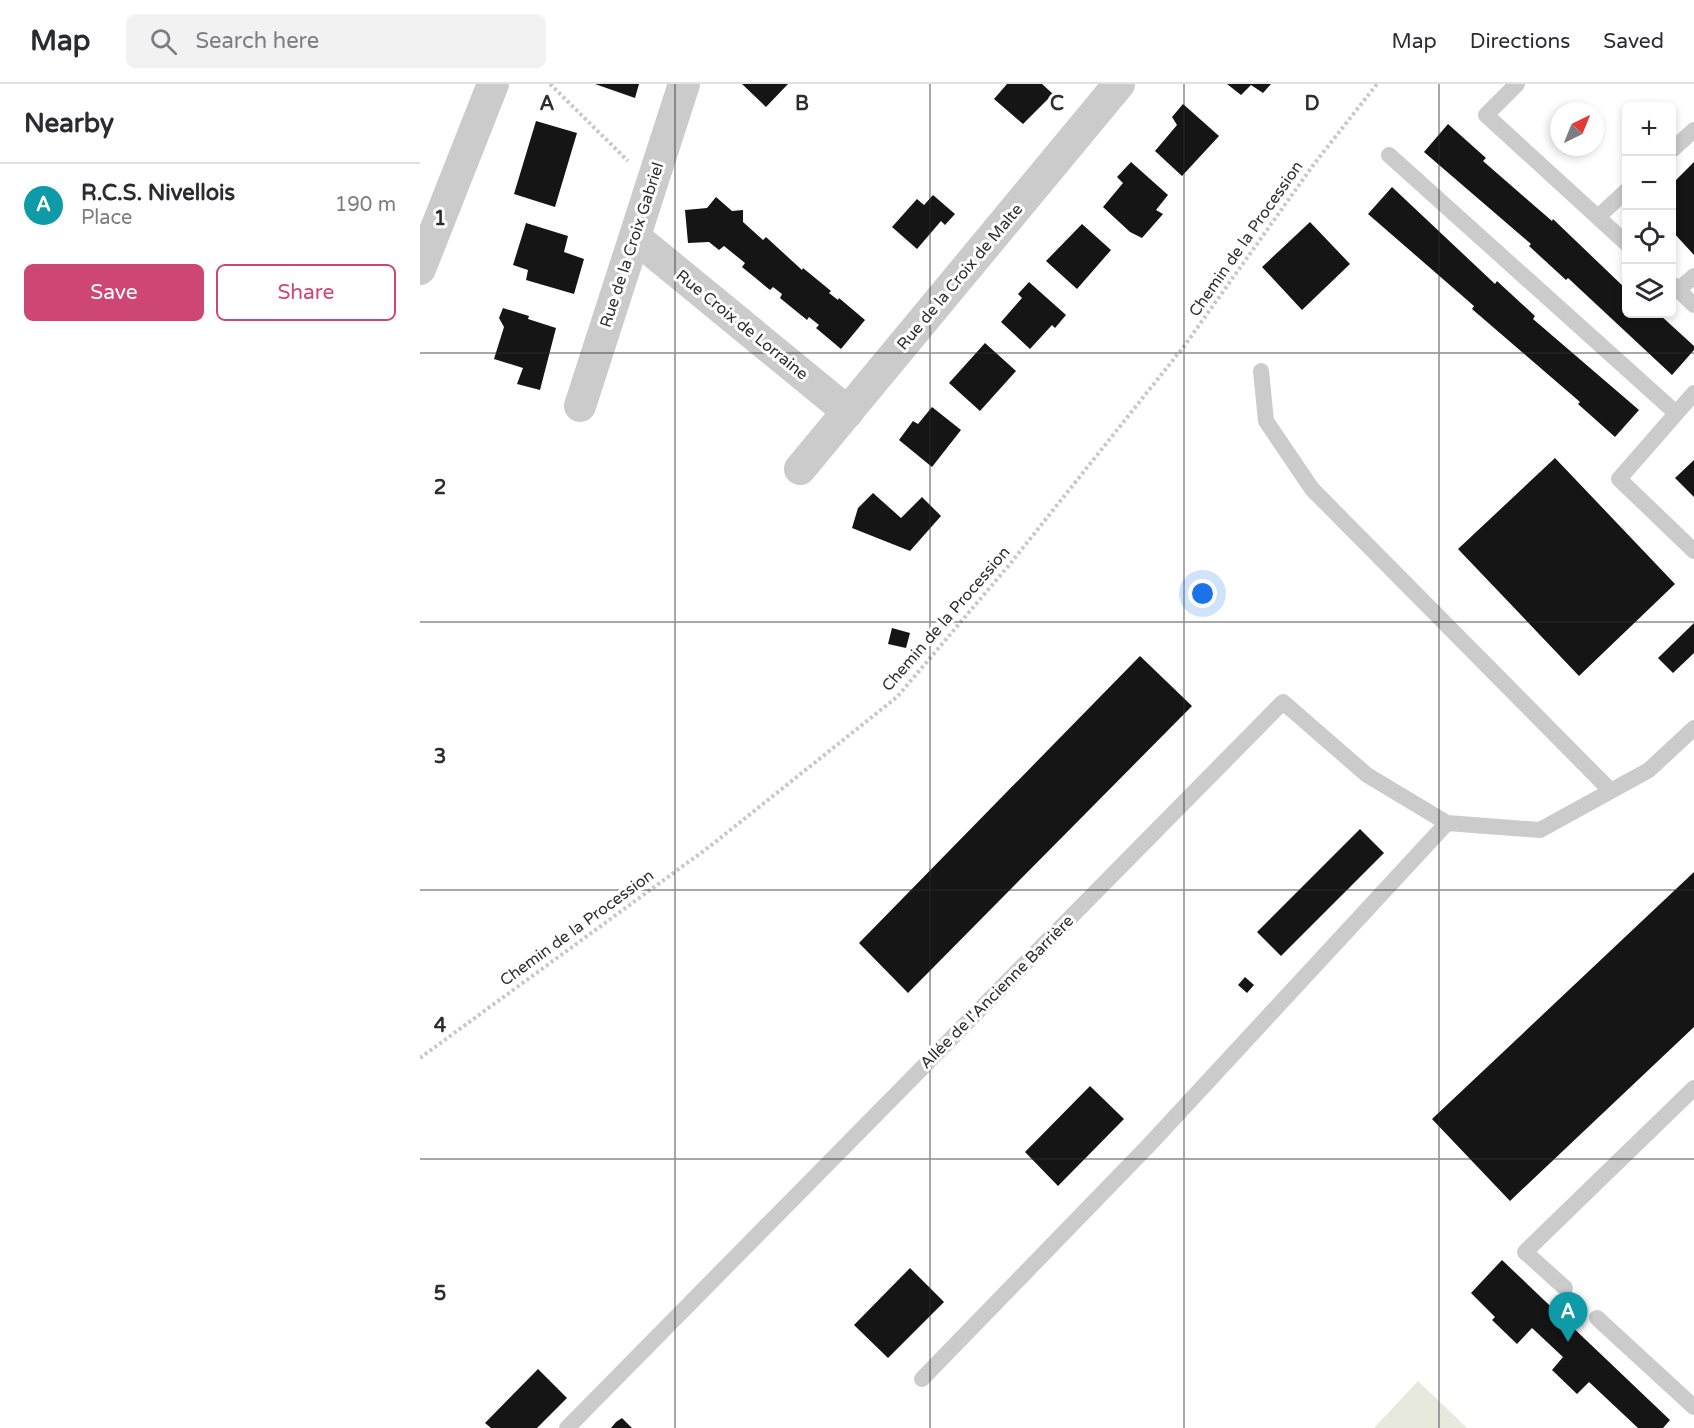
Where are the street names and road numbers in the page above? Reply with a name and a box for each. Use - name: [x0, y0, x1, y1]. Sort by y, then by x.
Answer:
- street label: Chemin de la Procession: [1185, 157, 1307, 321]
- street label: Rue de la Croix Gabriel: [596, 160, 668, 330]
- street label: Rue de la Croix de Malte: [893, 200, 1027, 354]
- street label: Rue Croix de Lorraine: [672, 266, 812, 384]
- street label: Chemin de la Procession: [878, 542, 1014, 696]
- street label: Chemin de la Procession: [496, 865, 658, 991]
- street label: Allée de l'Ancienne Barrière: [916, 911, 1078, 1073]

